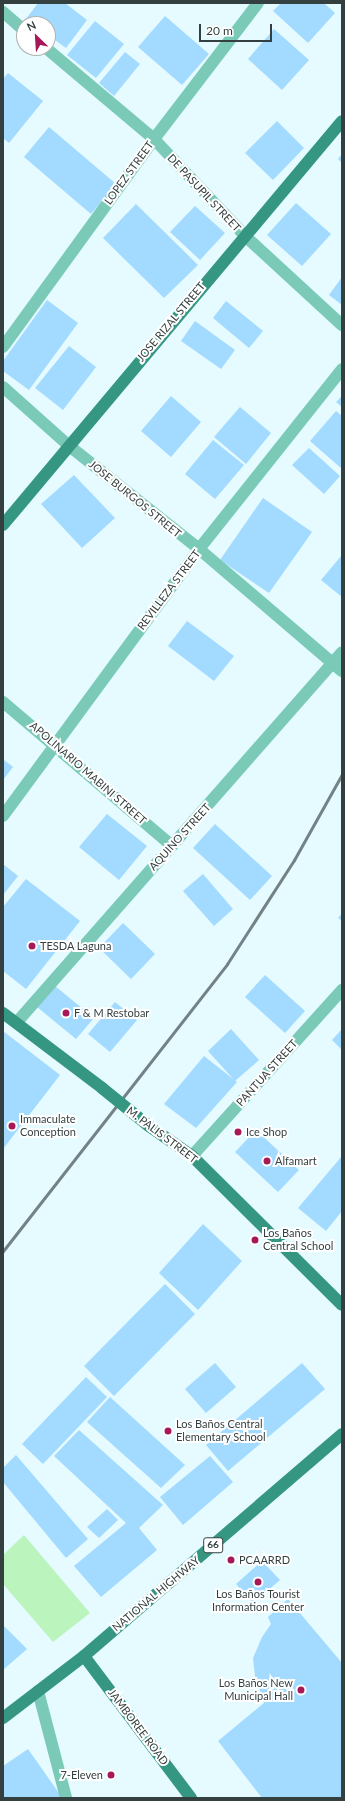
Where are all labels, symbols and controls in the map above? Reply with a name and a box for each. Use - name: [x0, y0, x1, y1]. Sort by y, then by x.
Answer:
- north arrow: [16, 16, 56, 56]
- scale bar: [201, 16, 274, 42]
- text: N: [25, 18, 38, 33]
- text: 20 m: [206, 23, 233, 38]
- street label: LOPEZ STREET: [102, 139, 156, 207]
- street label: DE PASUPIL STREET: [164, 151, 244, 235]
- street label: JOSE RIZAL STREET: [134, 280, 208, 364]
- street label: JOSE BURGOS STREET: [86, 458, 184, 540]
- street label: REVILLEZA STREET: [135, 547, 203, 633]
- street label: APOLINARIO MABINI STREET: [27, 719, 149, 827]
- street label: AQUINO STREET: [146, 801, 214, 873]
- place label: TESDA Laguna: [40, 939, 112, 953]
- marker: TESDA Laguna: [27, 941, 37, 951]
- place label: F & M Restobar: [74, 1006, 150, 1020]
- marker: F & M Restobar: [61, 1008, 71, 1018]
- street label: PANTUA STREET: [234, 1037, 300, 1109]
- street label: M. PALIS STREET: [124, 1104, 200, 1166]
- place label: Immaculate Conception: [20, 1113, 76, 1139]
- marker: Immaculate Conception: [7, 1121, 17, 1131]
- place label: Ice Shop: [246, 1125, 287, 1139]
- marker: Ice Shop: [233, 1127, 243, 1137]
- place label: Alfamart: [275, 1154, 317, 1168]
- marker: Alfamart: [262, 1156, 272, 1166]
- place label: Los Baños Central School: [263, 1227, 333, 1253]
- marker: Los Baños Central School: [250, 1235, 260, 1245]
- place label: Los Baños Central Elementary School: [176, 1418, 266, 1444]
- marker: Los Baños Central Elementary School: [163, 1426, 173, 1436]
- road number: 66: [203, 1537, 223, 1553]
- place label: PCAARRD: [239, 1553, 290, 1567]
- street label: NATIONAL HIGHWAY: [110, 1554, 202, 1634]
- marker: PCAARRD: [226, 1555, 236, 1565]
- marker: Los Baños Tourist Information Center: [253, 1577, 263, 1587]
- place label: Los Baños Tourist Information Center: [212, 1588, 304, 1614]
- place label: Los Baños New Municipal Hall: [219, 1677, 293, 1703]
- marker: Los Baños New Municipal Hall: [296, 1685, 306, 1695]
- street label: JAMBOREE ROAD: [105, 1686, 171, 1768]
- place label: 7-Eleven: [60, 1768, 103, 1782]
- marker: 7-Eleven: [106, 1770, 116, 1780]

